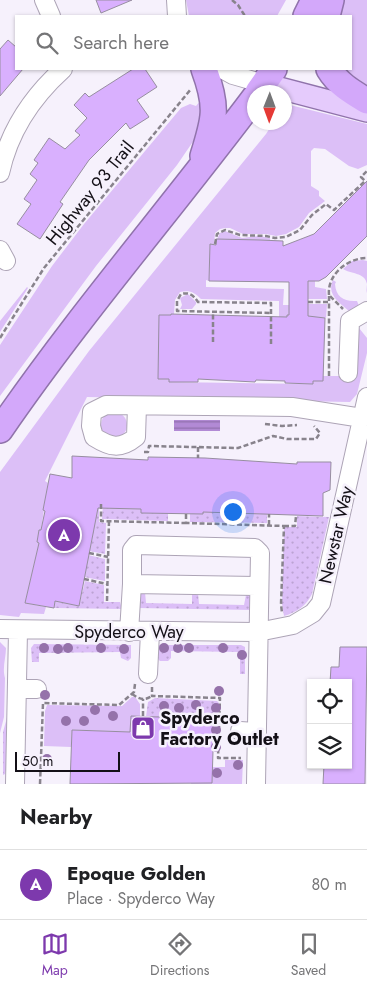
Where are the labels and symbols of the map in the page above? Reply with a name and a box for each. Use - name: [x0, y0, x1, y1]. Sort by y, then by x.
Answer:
- north arrow: [247, 85, 292, 130]
- street label: Highway 93 Trail: [40, 135, 140, 251]
- street label: Newstar Way: [312, 484, 360, 586]
- your location: [220, 499, 246, 525]
- pin: A: [48, 516, 80, 554]
- street label: Spyderco Way: [74, 619, 184, 645]
- place label: Spyderco Factory Outlet: [160, 705, 279, 752]
- shop icon: Spyderco Factory Outlet: [130, 715, 156, 741]
- scale bar: [15, 749, 120, 772]

